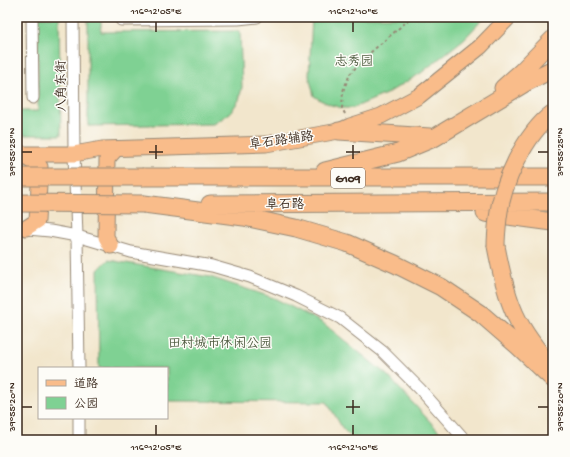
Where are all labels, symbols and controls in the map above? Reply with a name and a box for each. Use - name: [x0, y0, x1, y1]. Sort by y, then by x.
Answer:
- text: 116°12'05"E: [130, 6, 182, 18]
- text: 116°12'10"E: [327, 6, 378, 18]
- park label: 志秀园: [334, 54, 374, 70]
- street label: 八角东街: [53, 60, 70, 112]
- text: 39°55'25"N: [7, 127, 19, 177]
- text: 39°55'25"N: [555, 127, 567, 177]
- street label: 阜石路辅路: [248, 129, 315, 153]
- road number: G109: [331, 168, 365, 188]
- street label: 阜石路: [265, 197, 305, 213]
- park label: 田村城市休闲公园: [168, 335, 272, 352]
- legend: [38, 367, 168, 419]
- text: 道路: [74, 377, 98, 392]
- text: 39°55'20"N: [7, 382, 19, 433]
- text: 39°55'20"N: [555, 382, 567, 433]
- text: 公园: [74, 397, 98, 412]
- text: 116°12'05"E: [130, 442, 182, 454]
- text: 116°12'10"E: [327, 442, 378, 454]

